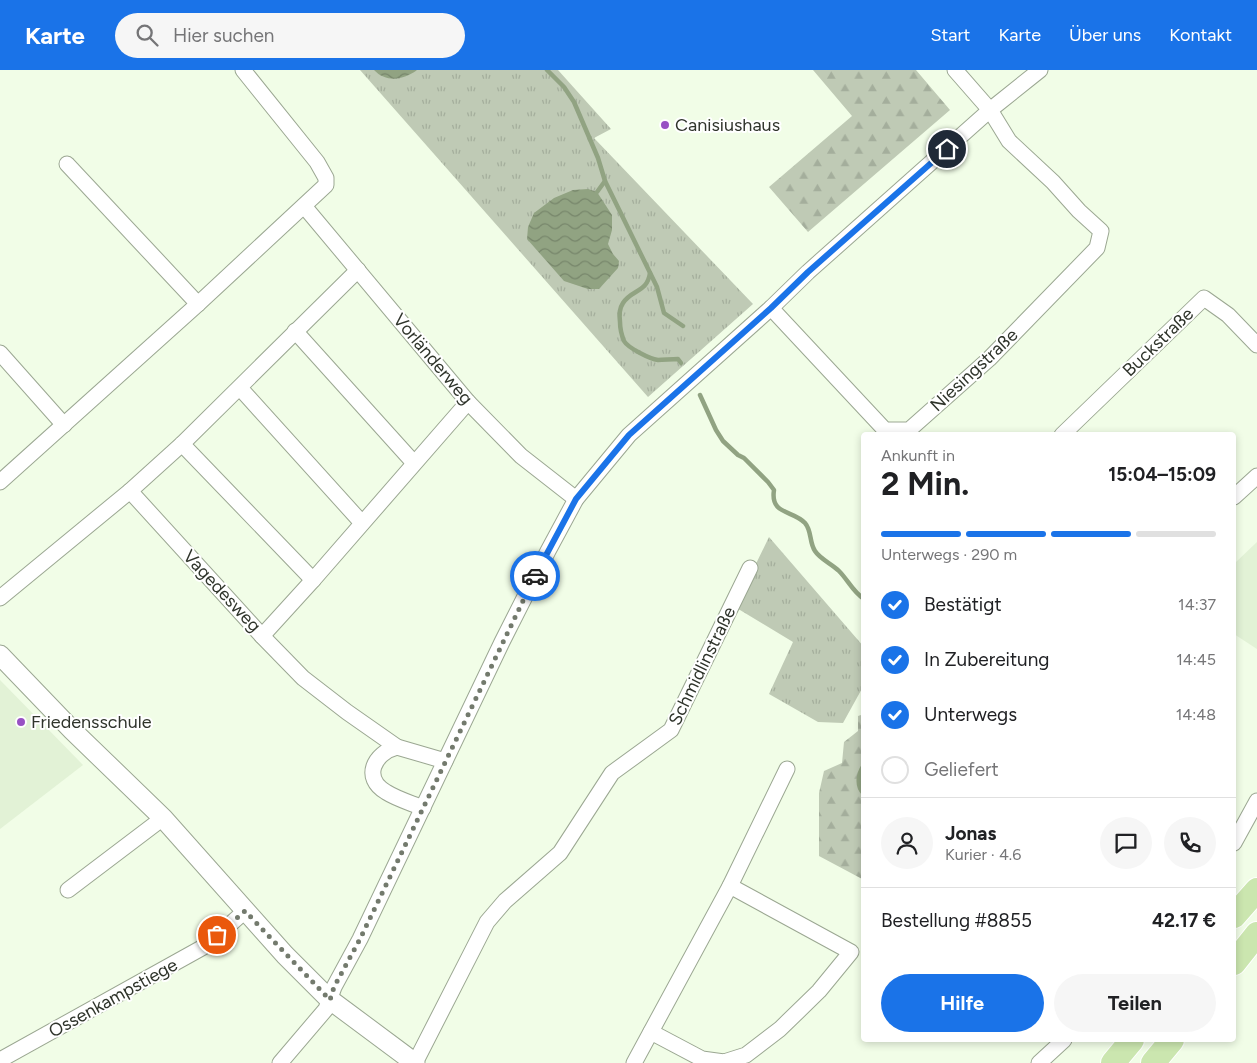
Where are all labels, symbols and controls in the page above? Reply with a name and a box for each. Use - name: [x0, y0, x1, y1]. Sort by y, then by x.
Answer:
- search box: [115, 13, 465, 58]
- text: Karte: [25, 21, 85, 50]
- icon: search: [133, 21, 161, 49]
- text: Hier suchen: [173, 24, 274, 47]
- text: Start: [931, 24, 970, 46]
- text: Karte: [998, 24, 1041, 46]
- text: Über uns: [1069, 24, 1141, 46]
- text: Kontakt: [1169, 24, 1232, 46]
- place label: Canisiushaus: [675, 114, 780, 136]
- marker: Canisiushaus: [659, 119, 671, 131]
- pin: [926, 128, 968, 170]
- icon: home: [933, 135, 961, 163]
- street label: Buckstraße: [1118, 303, 1198, 381]
- street label: Vorländerweg: [389, 309, 477, 409]
- street label: Niesingstraße: [926, 324, 1022, 416]
- text: Ankunft in: [881, 446, 955, 465]
- text: 15:04–15:09: [1108, 463, 1216, 486]
- text: 2 Min.: [881, 465, 969, 503]
- street label: Vagedesweg: [178, 545, 266, 637]
- text: Unterwegs · 290 m: [881, 545, 1017, 564]
- courier: [510, 551, 560, 601]
- icon: car: [521, 562, 549, 590]
- icon: check: [881, 591, 909, 619]
- text: Bestätigt: [924, 593, 1002, 616]
- text: 14:37: [1178, 595, 1216, 614]
- street label: Schmidlinstraße: [664, 603, 740, 729]
- icon: check: [881, 646, 909, 674]
- text: In Zubereitung: [924, 648, 1049, 671]
- text: 14:45: [1176, 650, 1216, 669]
- icon: check: [881, 701, 909, 729]
- text: Unterwegs: [924, 703, 1017, 726]
- text: 14:48: [1176, 705, 1216, 724]
- place label: Friedensschule: [31, 711, 152, 733]
- marker: Friedensschule: [15, 716, 27, 728]
- text: Geliefert: [924, 758, 999, 781]
- button: person: [881, 817, 933, 869]
- button: chat: [1100, 817, 1152, 869]
- button: phone: [1164, 817, 1216, 869]
- text: Jonas: [945, 822, 996, 845]
- text: Kurier · 4.6: [945, 845, 1021, 864]
- text: Bestellung #8855: [881, 909, 1032, 932]
- text: 42.17 €: [1152, 909, 1216, 932]
- pin: [196, 914, 238, 956]
- icon: bag: [203, 921, 231, 949]
- street label: Ossenkampstiege: [45, 953, 181, 1042]
- button: Hilfe: [881, 974, 1044, 1032]
- button: Teilen: [1054, 974, 1216, 1032]

